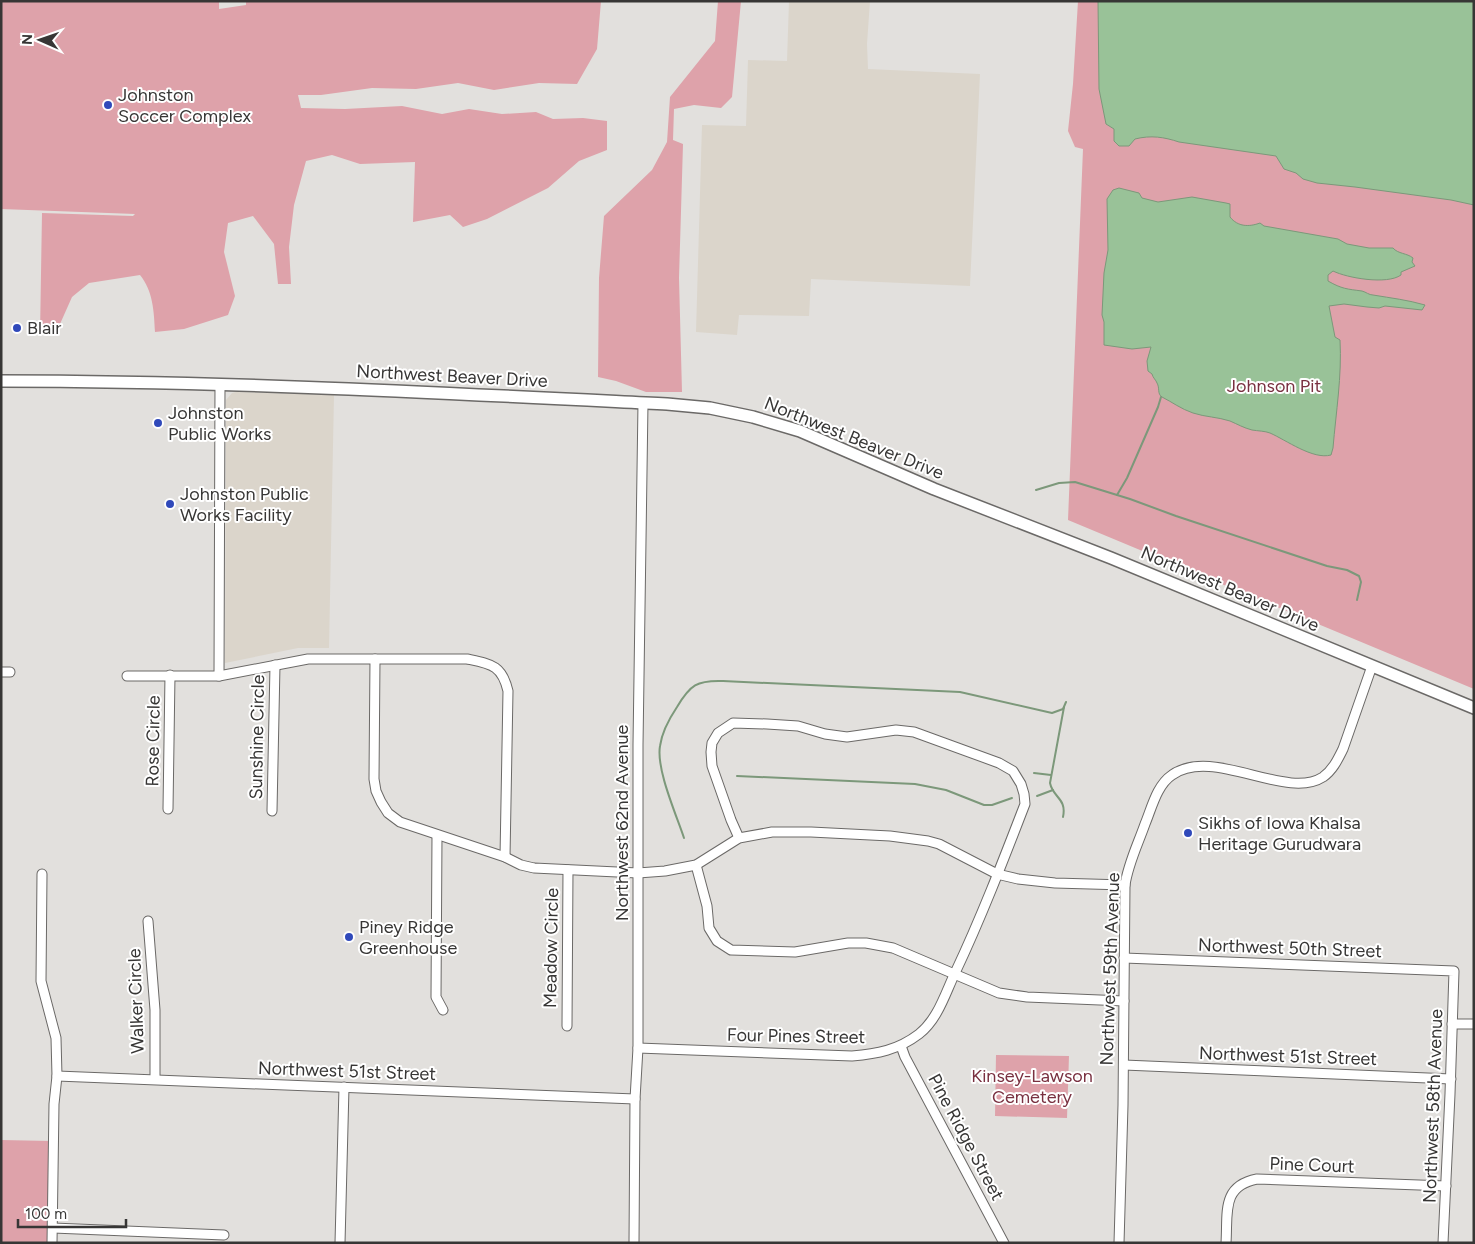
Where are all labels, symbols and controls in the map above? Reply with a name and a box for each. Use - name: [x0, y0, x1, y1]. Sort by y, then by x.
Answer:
- north arrow: [15, 15, 65, 65]
- text: N: [19, 34, 36, 45]
- place label: Johnston Soccer Complex: [118, 84, 251, 127]
- marker: Johnston Soccer Complex: [102, 99, 114, 111]
- place label: Blair: [27, 317, 61, 339]
- marker: Blair: [11, 322, 23, 334]
- street label: Northwest Beaver Drive: [356, 360, 548, 392]
- park label: Johnson Pit: [1227, 375, 1321, 397]
- street label: Northwest Beaver Drive: [761, 392, 947, 484]
- place label: Johnston Public Works: [168, 402, 271, 445]
- marker: Johnston Public Works: [152, 417, 164, 429]
- place label: Johnston Public Works Facility: [180, 483, 309, 526]
- marker: Johnston Public Works Facility: [164, 498, 176, 510]
- street label: Northwest Beaver Drive: [1138, 541, 1323, 637]
- street label: Sunshine Circle: [245, 674, 269, 800]
- street label: Rose Circle: [141, 695, 165, 787]
- street label: Northwest 62nd Avenue: [611, 724, 633, 921]
- place label: Sikhs of Iowa Khalsa Heritage Gurudwara: [1198, 812, 1361, 855]
- marker: Sikhs of Iowa Khalsa Heritage Gurudwara: [1182, 827, 1194, 839]
- street label: Northwest 59th Avenue: [1096, 872, 1124, 1066]
- street label: Meadow Circle: [539, 887, 563, 1008]
- place label: Piney Ridge Greenhouse: [359, 916, 457, 959]
- marker: Piney Ridge Greenhouse: [343, 931, 355, 943]
- street label: Northwest 50th Street: [1198, 934, 1383, 962]
- street label: Walker Circle: [123, 948, 149, 1054]
- street label: Northwest 58th Avenue: [1419, 1008, 1447, 1203]
- street label: Four Pines Street: [727, 1024, 866, 1048]
- street label: Northwest 51st Street: [1198, 1042, 1378, 1070]
- street label: Northwest 51st Street: [257, 1057, 437, 1085]
- park label: Kinsey-Lawson Cemetery: [971, 1065, 1093, 1108]
- street label: Pine Ridge Street: [923, 1070, 1009, 1204]
- street label: Pine Court: [1269, 1153, 1355, 1177]
- scale bar: [18, 1196, 125, 1228]
- text: 100 m: [25, 1205, 67, 1223]

